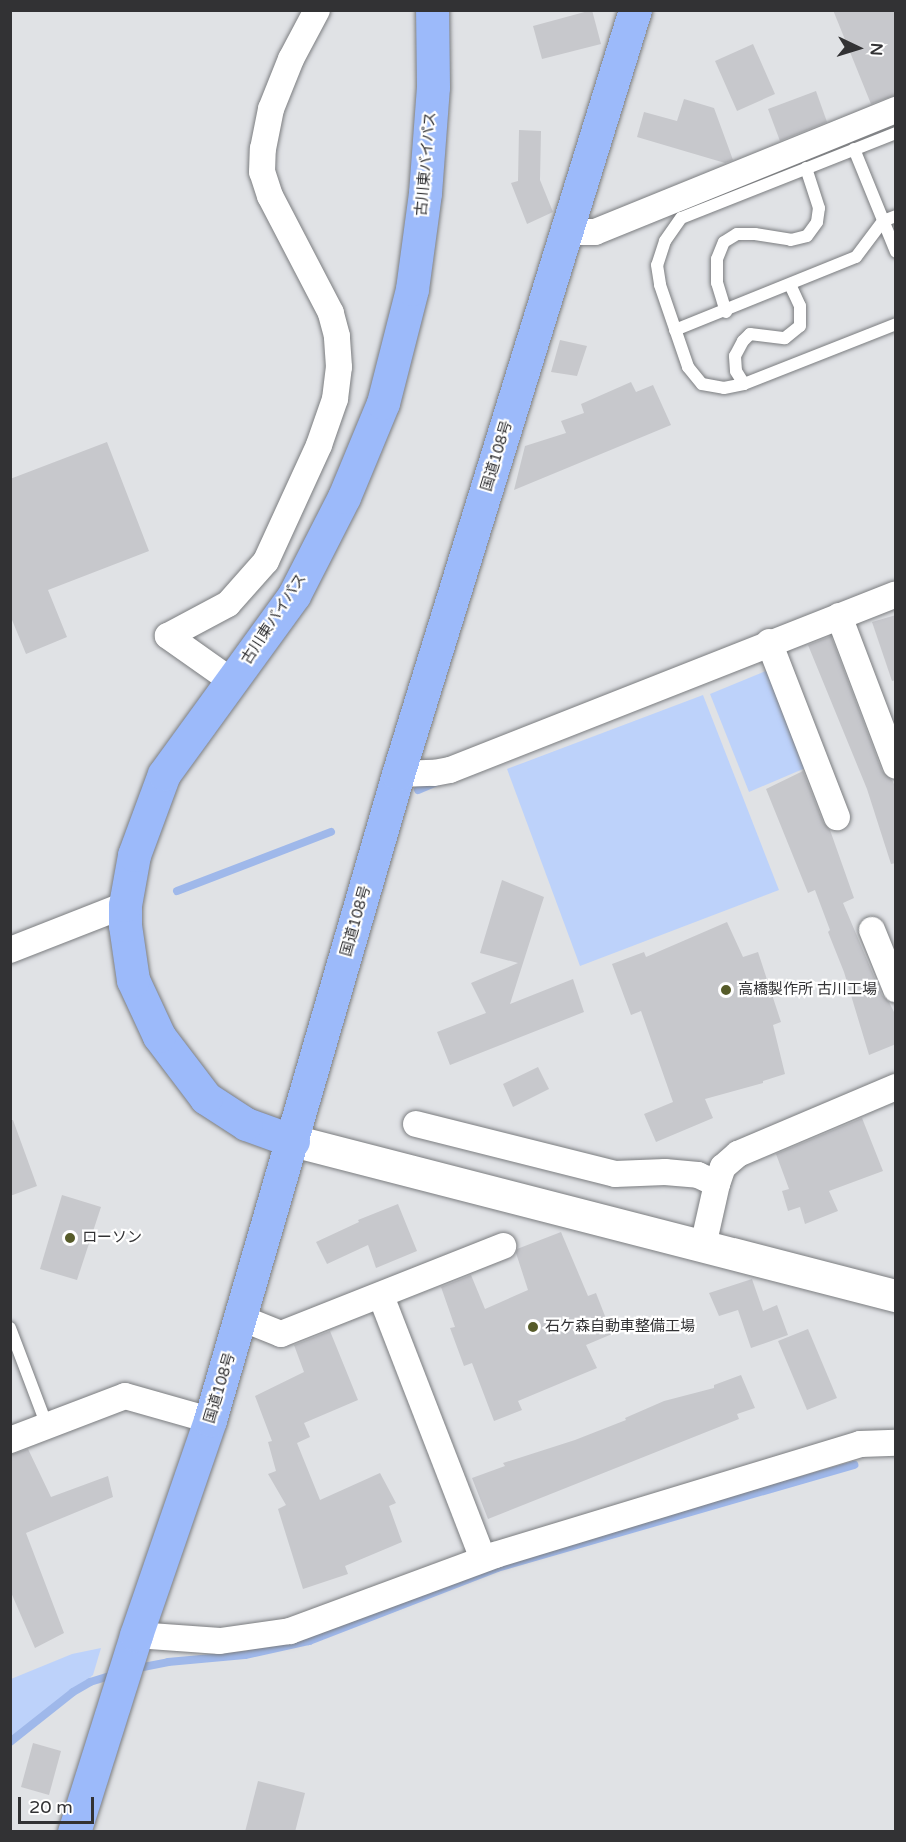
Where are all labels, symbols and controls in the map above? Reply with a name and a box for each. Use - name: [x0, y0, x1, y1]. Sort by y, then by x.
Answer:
- north arrow: [828, 18, 888, 78]
- text: N: [866, 42, 886, 56]
- street label: 古川東バイパス: [412, 111, 440, 217]
- street label: 国道108号: [478, 418, 516, 494]
- street label: 古川東バイパス: [238, 570, 310, 668]
- street label: 国道108号: [337, 883, 375, 959]
- place label: 高橋製作所 古川工場: [738, 981, 877, 999]
- marker: 高橋製作所 古川工場: [719, 983, 733, 997]
- place label: ローソン: [82, 1229, 142, 1247]
- marker: ローソン: [63, 1231, 77, 1245]
- place label: 石ケ森自動車整備工場: [545, 1318, 695, 1336]
- marker: 石ケ森自動車整備工場: [526, 1320, 540, 1334]
- street label: 国道108号: [201, 1350, 239, 1426]
- scale bar: [21, 1785, 98, 1823]
- text: 20 m: [29, 1796, 73, 1818]

